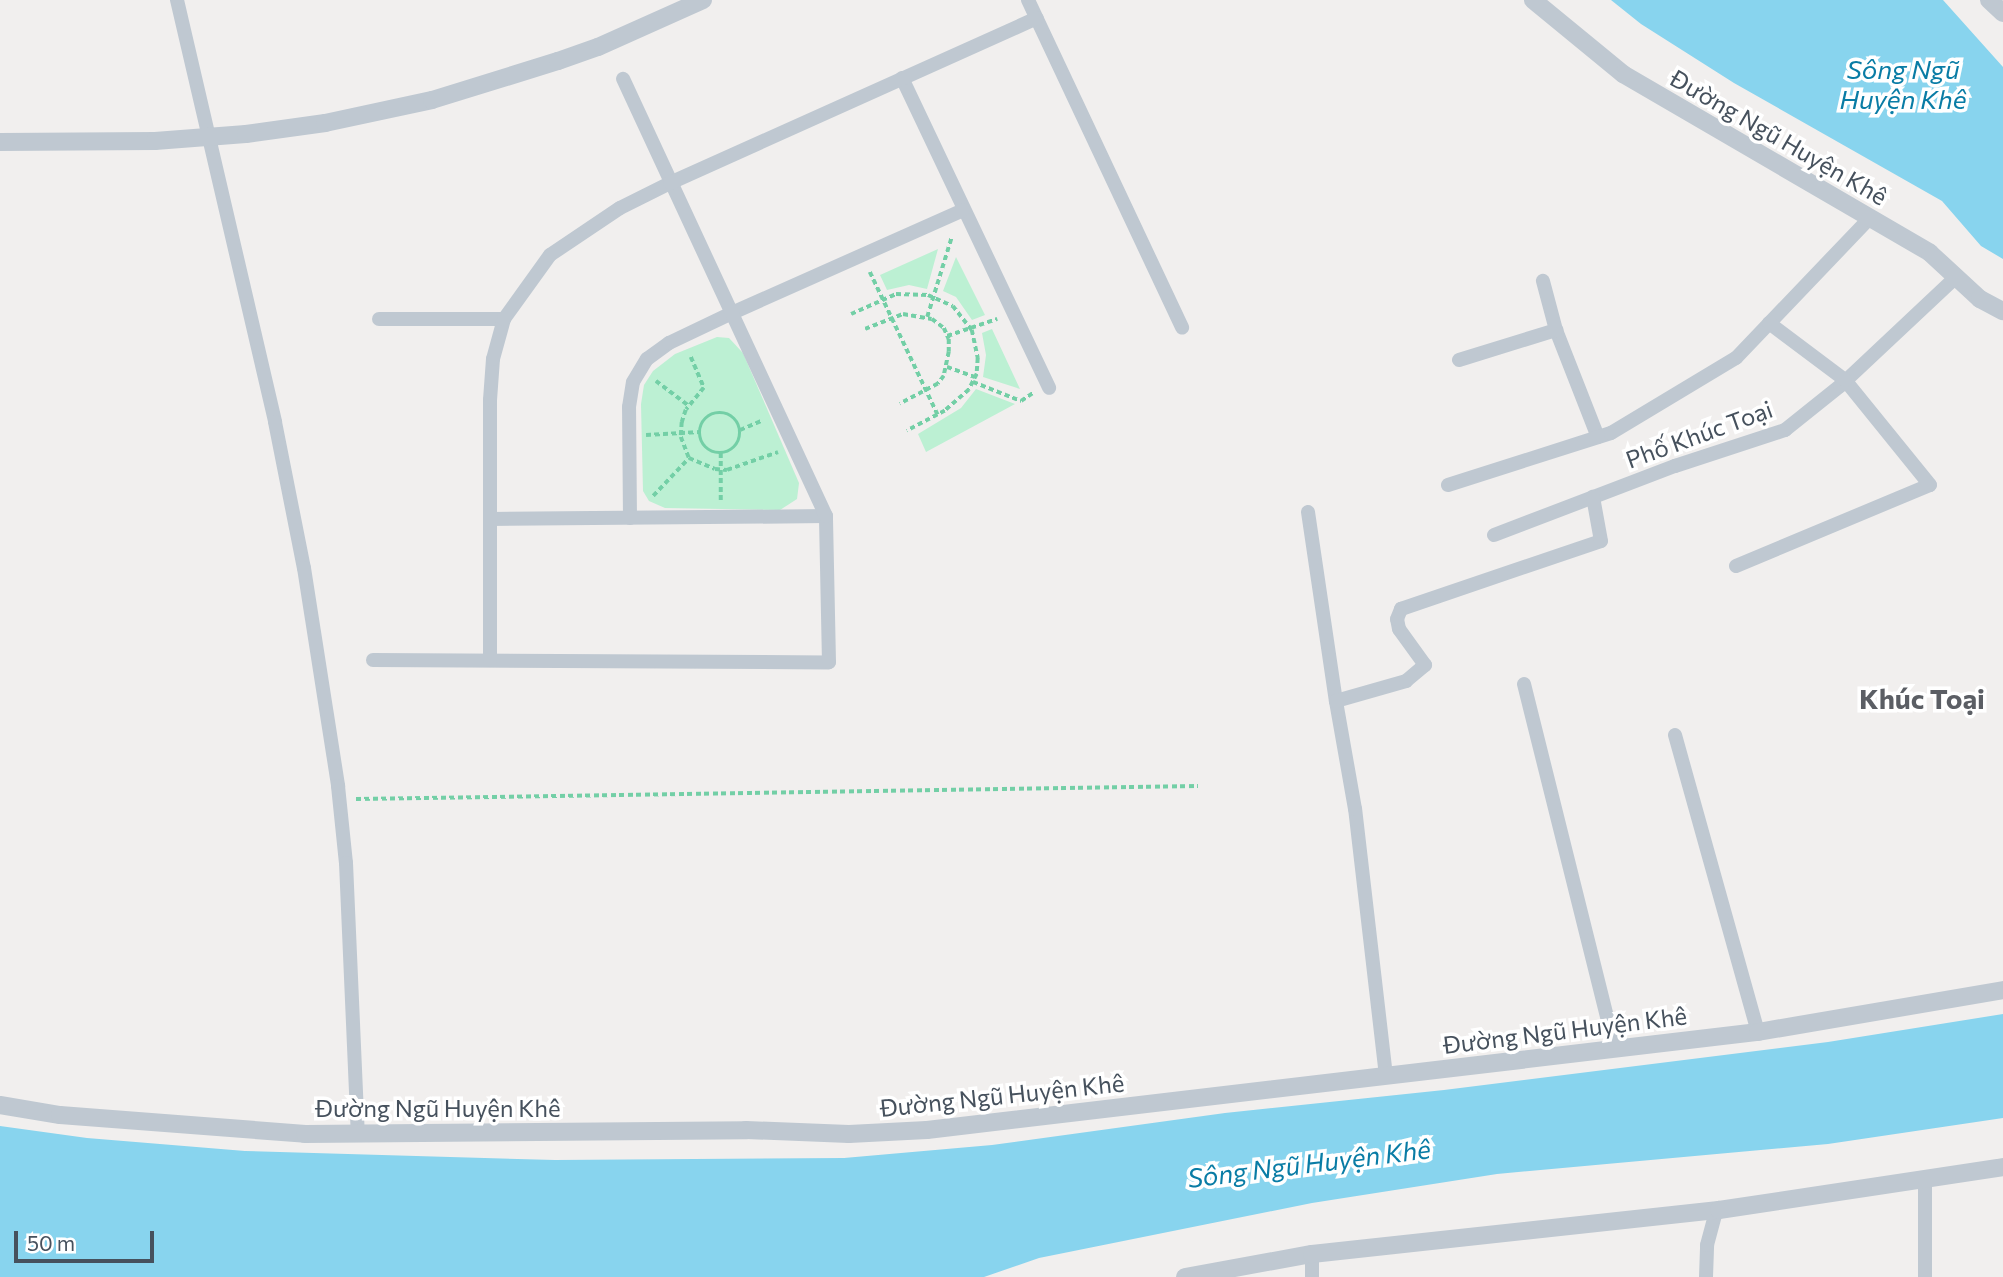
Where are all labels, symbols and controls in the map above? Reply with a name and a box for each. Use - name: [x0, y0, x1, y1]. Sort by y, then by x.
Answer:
- water label: Sông Ngũ Huyện Khê: [1840, 53, 1966, 114]
- street label: Đường Ngũ Huyện Khê: [1666, 63, 1892, 211]
- street label: Phố Khúc Toại: [1622, 394, 1776, 474]
- district label: Khúc Toại: [1859, 681, 1985, 715]
- street label: Đường Ngũ Huyện Khê: [1441, 1001, 1689, 1059]
- street label: Đường Ngũ Huyện Khê: [878, 1068, 1126, 1122]
- street label: Đường Ngũ Huyện Khê: [315, 1094, 561, 1122]
- water label: Sông Ngũ Huyện Khê: [1186, 1133, 1432, 1193]
- scale bar: [18, 1218, 158, 1262]
- text: 50 m: [27, 1230, 75, 1255]

